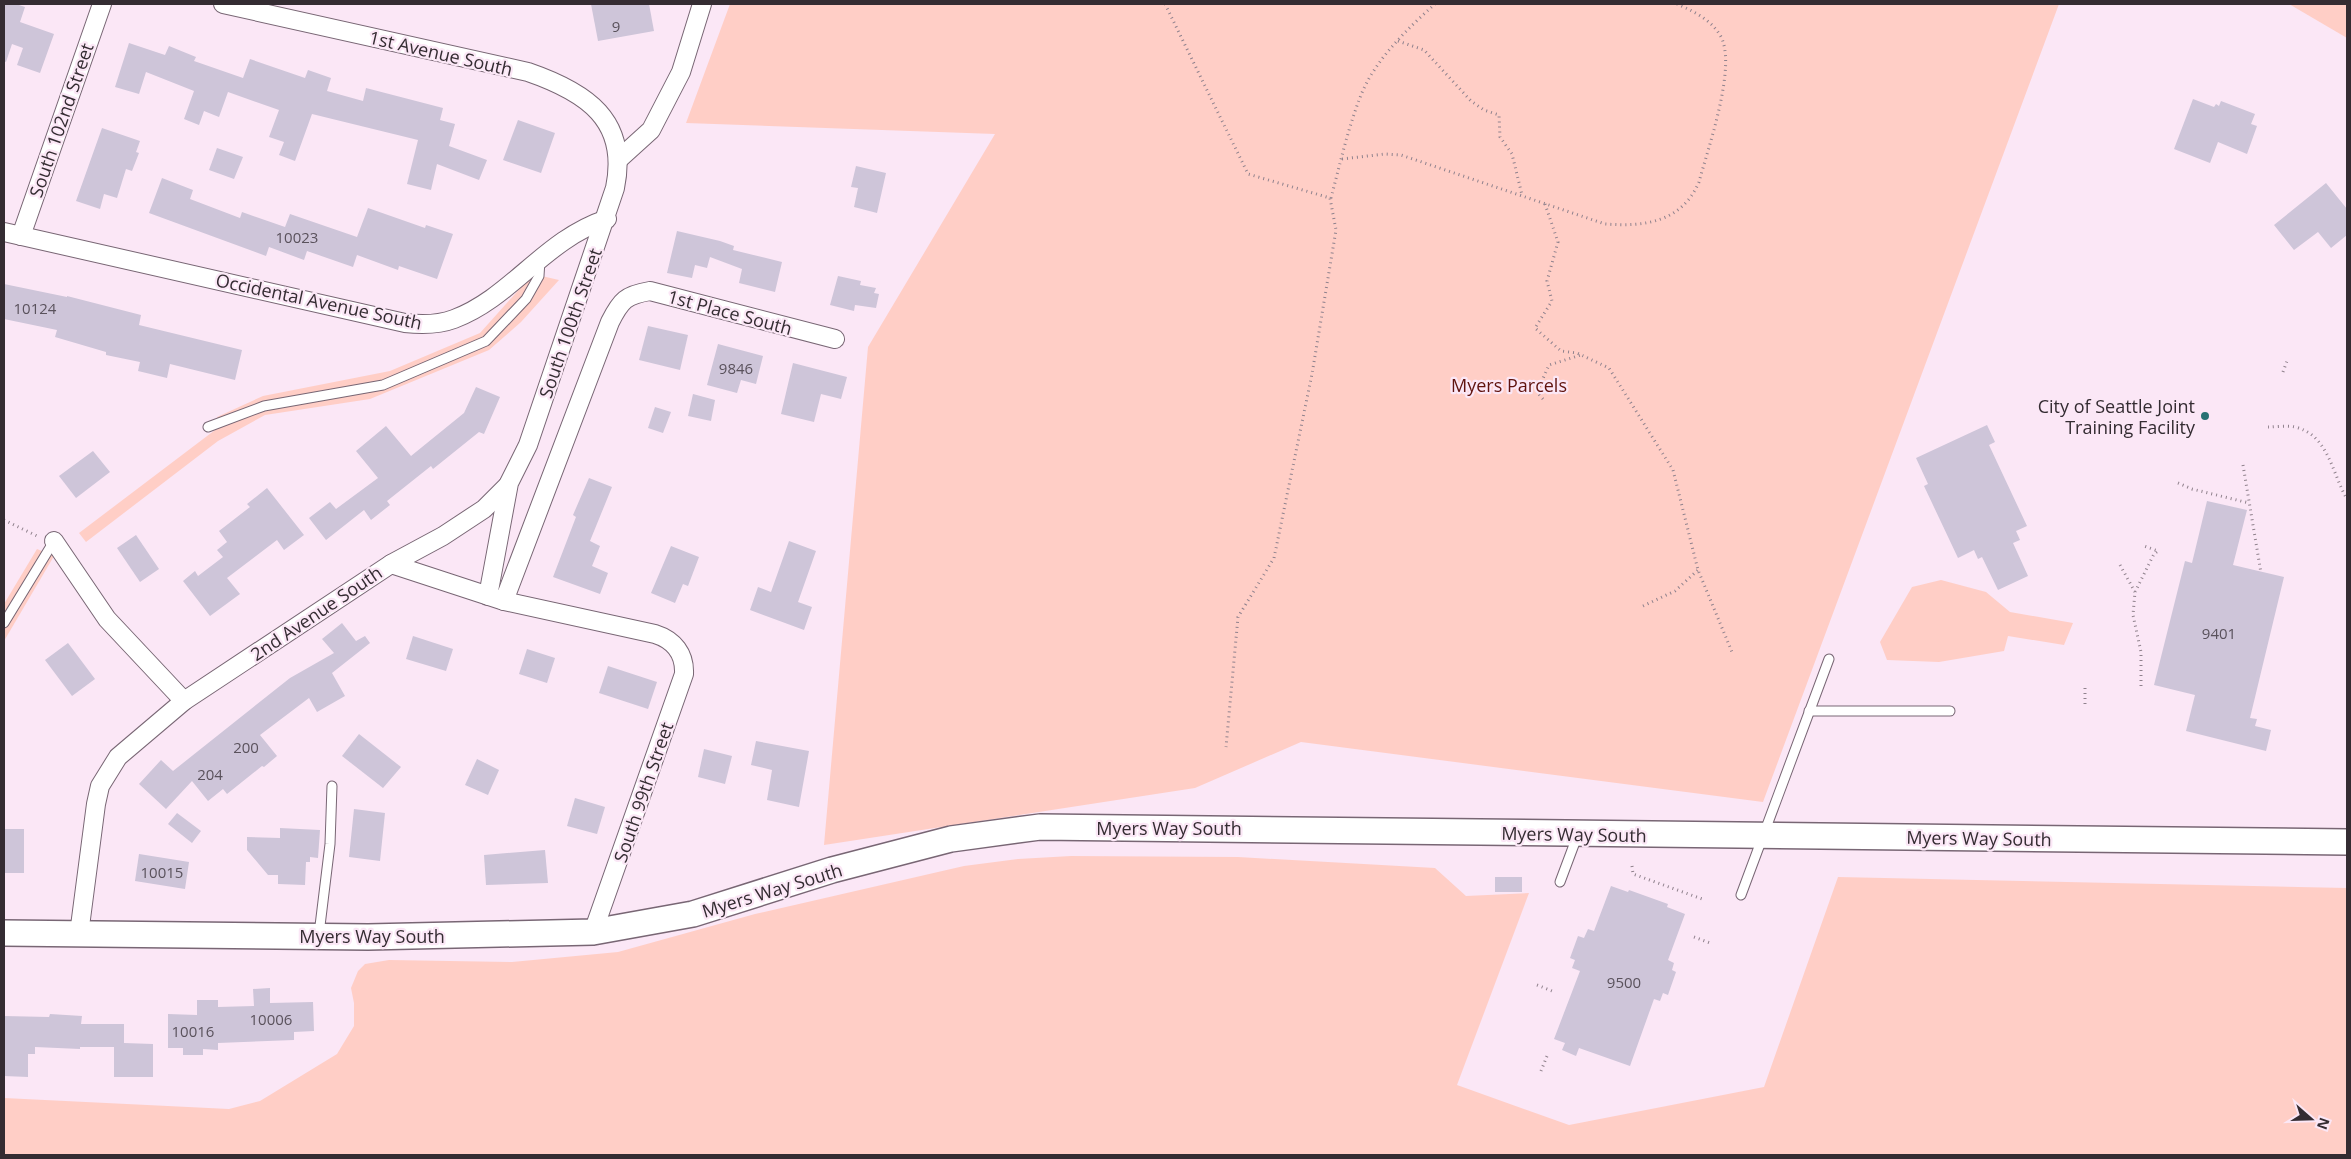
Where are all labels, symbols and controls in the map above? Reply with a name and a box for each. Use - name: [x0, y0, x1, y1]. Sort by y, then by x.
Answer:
- house number: 9: [612, 16, 620, 36]
- street label: 1st Avenue South: [367, 25, 515, 81]
- street label: South 102nd Street: [23, 40, 99, 200]
- house number: 10023: [276, 227, 318, 247]
- street label: South 100th Street: [533, 245, 607, 401]
- street label: Occidental Avenue South: [214, 267, 424, 335]
- street label: 1st Place South: [665, 284, 795, 340]
- house number: 10124: [14, 298, 57, 318]
- house number: 9846: [719, 358, 753, 378]
- park label: Myers Parcels: [1451, 373, 1567, 397]
- place label: City of Seattle Joint Training Facility: [2038, 394, 2196, 439]
- marker: City of Seattle Joint Training Facility: [2199, 410, 2211, 422]
- street label: 2nd Avenue South: [246, 560, 386, 666]
- house number: 9401: [2202, 623, 2236, 643]
- street label: South 99th Street: [608, 719, 678, 865]
- house number: 200: [233, 737, 259, 757]
- house number: 204: [197, 764, 223, 784]
- street label: Myers Way South: [1096, 816, 1242, 840]
- street label: Myers Way South: [1501, 821, 1647, 847]
- street label: Myers Way South: [1906, 825, 2052, 851]
- street label: Myers Way South: [699, 857, 845, 923]
- house number: 10015: [141, 862, 183, 882]
- street label: Myers Way South: [299, 924, 445, 948]
- house number: 9500: [1607, 972, 1641, 992]
- house number: 10006: [250, 1009, 292, 1029]
- house number: 10016: [172, 1021, 214, 1041]
- north arrow: [2286, 1094, 2336, 1144]
- text: N: [2313, 1115, 2335, 1132]

